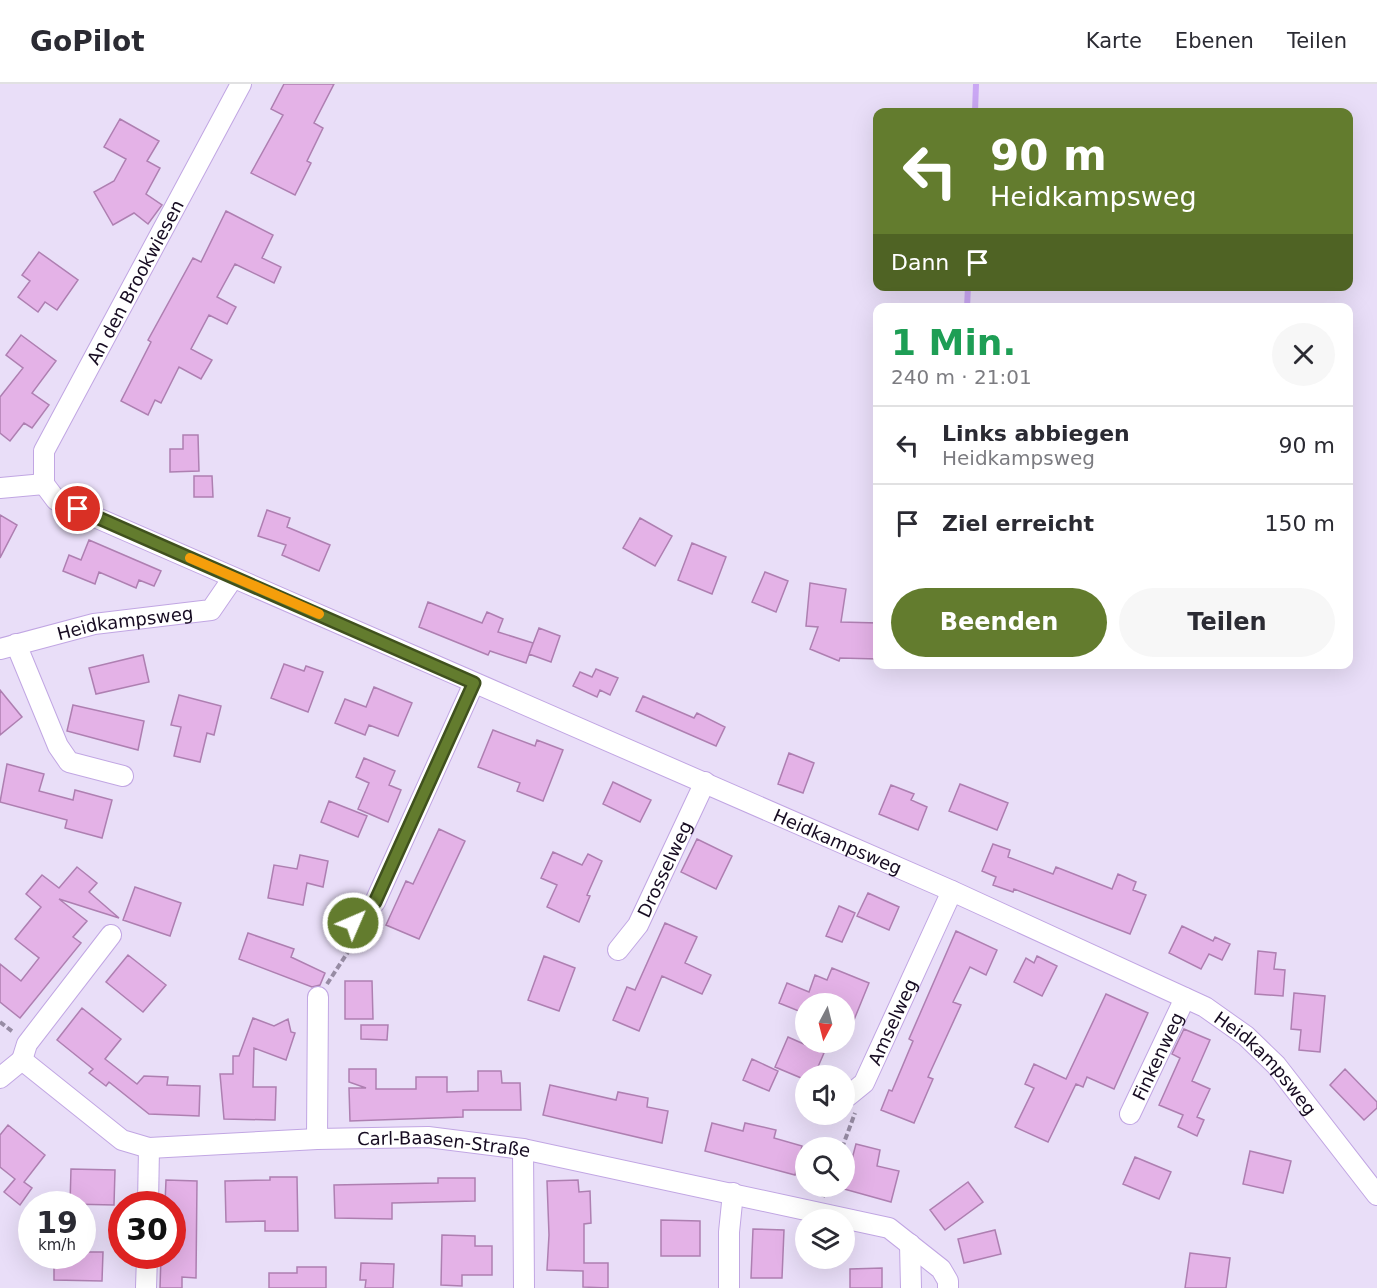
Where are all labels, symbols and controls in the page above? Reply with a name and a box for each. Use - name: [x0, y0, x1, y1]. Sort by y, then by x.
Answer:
- text: GoPilot: [30, 25, 145, 58]
- text: Karte: [1086, 29, 1142, 53]
- text: Ebenen: [1175, 29, 1254, 53]
- text: Teilen: [1287, 29, 1347, 53]
- text: 90 m: [990, 131, 1107, 180]
- icon: left: [891, 132, 969, 210]
- text: Heidkampsweg: [990, 181, 1197, 212]
- street label: An den Brookwiesen: [82, 196, 188, 368]
- icon: arrive: [961, 246, 994, 279]
- text: Dann: [891, 250, 949, 275]
- text: 1 Min.: [891, 322, 1016, 363]
- button: close: [1272, 323, 1335, 386]
- text: 240 m · 21:01: [891, 365, 1032, 389]
- text: Links abbiegen: [942, 421, 1130, 446]
- icon: left: [891, 429, 924, 462]
- text: 90 m: [1279, 433, 1335, 458]
- text: Heidkampsweg: [942, 446, 1095, 470]
- pin: [52, 483, 103, 534]
- icon: arrive: [61, 492, 94, 525]
- icon: arrive: [891, 507, 924, 540]
- text: Ziel erreicht: [942, 511, 1094, 536]
- text: 150 m: [1265, 511, 1335, 536]
- button: Beenden: [891, 588, 1107, 657]
- button: Teilen: [1119, 588, 1335, 657]
- street label: Heidkampsweg: [54, 602, 194, 644]
- street label: Heidkampsweg: [770, 804, 905, 878]
- street label: Drosselweg: [633, 817, 696, 920]
- position arrow: [321, 891, 385, 955]
- street label: Amselweg: [863, 975, 921, 1068]
- north arrow: [795, 993, 855, 1053]
- map controls: [795, 993, 855, 1269]
- street label: Heidkampsweg: [1210, 1007, 1321, 1119]
- street label: Finkenweg: [1128, 1009, 1187, 1104]
- button: sound: [795, 1065, 855, 1125]
- street label: Carl-Baasen-Straße: [357, 1126, 532, 1161]
- button: search: [795, 1137, 855, 1197]
- speed limit sign: 30: [108, 1191, 186, 1269]
- text: 19: [36, 1205, 78, 1240]
- button: layers: [795, 1209, 855, 1269]
- text: km/h: [38, 1236, 76, 1254]

